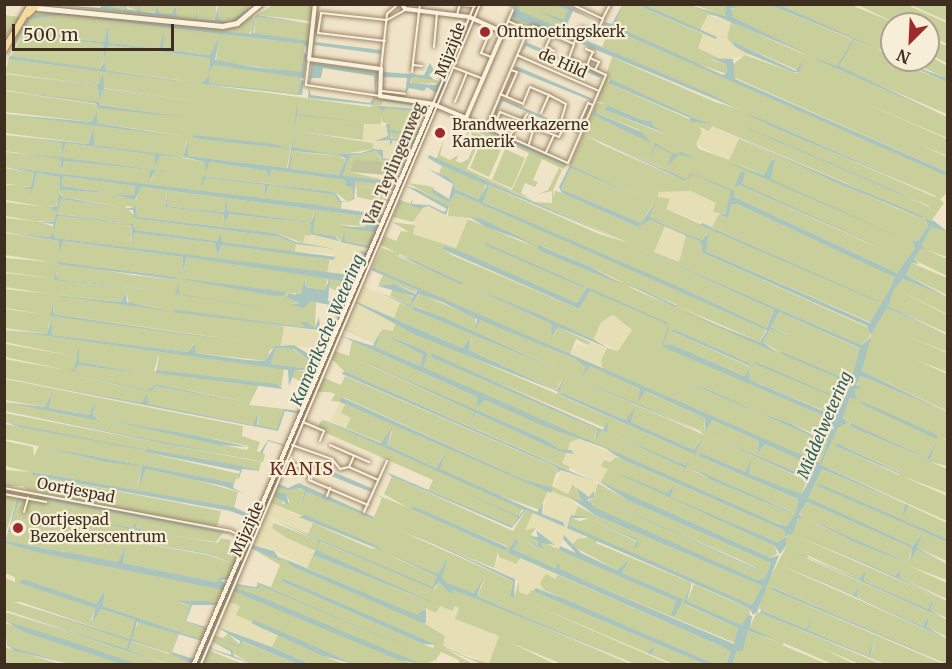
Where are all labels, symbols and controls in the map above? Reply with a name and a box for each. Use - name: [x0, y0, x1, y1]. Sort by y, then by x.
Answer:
- scale bar: [15, 12, 177, 50]
- north arrow: [880, 12, 940, 72]
- street label: Mijzijde: [431, 20, 469, 80]
- text: 500 m: [23, 23, 79, 46]
- place label: Ontmoetingskerk: [497, 23, 625, 41]
- marker: Ontmoetingskerk: [478, 25, 492, 39]
- street label: de Hild: [536, 44, 590, 82]
- text: N: [894, 45, 913, 68]
- street label: Van Teylingenweg: [360, 100, 428, 228]
- place label: Brandweerkazerne Kamerik: [452, 115, 589, 150]
- marker: Brandweerkazerne Kamerik: [433, 126, 447, 140]
- water label: Kameriksche Wetering: [286, 251, 368, 409]
- water label: Middelwetering: [793, 369, 855, 481]
- district label: KANIS: [270, 458, 334, 480]
- street label: Oortjespad: [36, 474, 116, 506]
- street label: Mijzijde: [227, 499, 267, 559]
- place label: Oortjespad Bezoekerscentrum: [30, 510, 166, 545]
- marker: Oortjespad Bezoekerscentrum: [11, 521, 25, 535]

